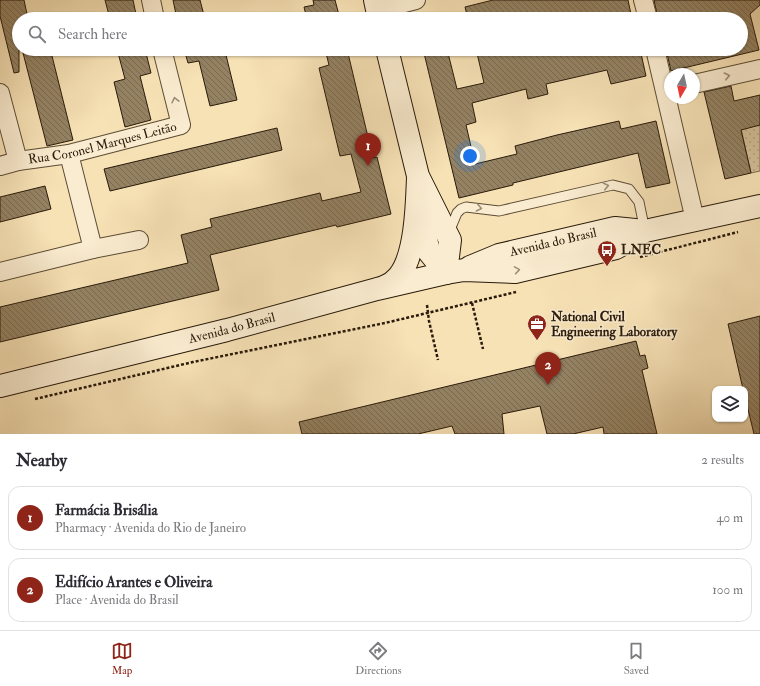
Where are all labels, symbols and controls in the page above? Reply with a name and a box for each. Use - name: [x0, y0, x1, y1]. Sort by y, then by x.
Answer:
- search box: [12, 12, 748, 56]
- icon: search: [26, 23, 48, 45]
- text: Search here: [58, 25, 127, 44]
- north arrow: [664, 68, 700, 104]
- one-way arrow: [724, 73, 730, 81]
- one-way arrow: [171, 96, 179, 103]
- street label: Rua Coronel Marques Leitão: [27, 118, 178, 168]
- pin: 1: [355, 133, 381, 166]
- your location: [460, 146, 480, 166]
- one-way arrow: [603, 183, 610, 191]
- one-way arrow: [476, 204, 482, 212]
- street label: Avenida do Brasil: [507, 224, 599, 260]
- bus stop icon: LNEC: [596, 239, 618, 267]
- place label: LNEC: [621, 242, 661, 258]
- one-way arrow: [514, 267, 520, 275]
- street label: Avenida do Brasil: [186, 309, 278, 347]
- place label: National Civil Engineering Laboratory: [550, 309, 678, 341]
- office icon: National Civil Engineering Laboratory: [526, 313, 548, 341]
- pin: 2: [535, 352, 561, 385]
- map controls: [712, 386, 748, 422]
- button: layers: [712, 386, 748, 422]
- text: Nearby: [16, 450, 67, 471]
- text: 2 results: [701, 452, 744, 468]
- text: Farmácia Brisália: [55, 501, 158, 520]
- text: 1: [28, 510, 32, 526]
- text: 40 m: [717, 510, 743, 526]
- text: Pharmacy · Avenida do Rio de Janeiro: [55, 520, 246, 536]
- text: Edifício Arantes e Oliveira: [55, 573, 212, 592]
- text: 2: [27, 582, 33, 598]
- text: 100 m: [712, 582, 743, 598]
- text: Place · Avenida do Brasil: [55, 592, 179, 608]
- tab: Map: [111, 640, 133, 677]
- tab: Directions: [355, 640, 402, 677]
- tab: Saved: [624, 640, 649, 677]

